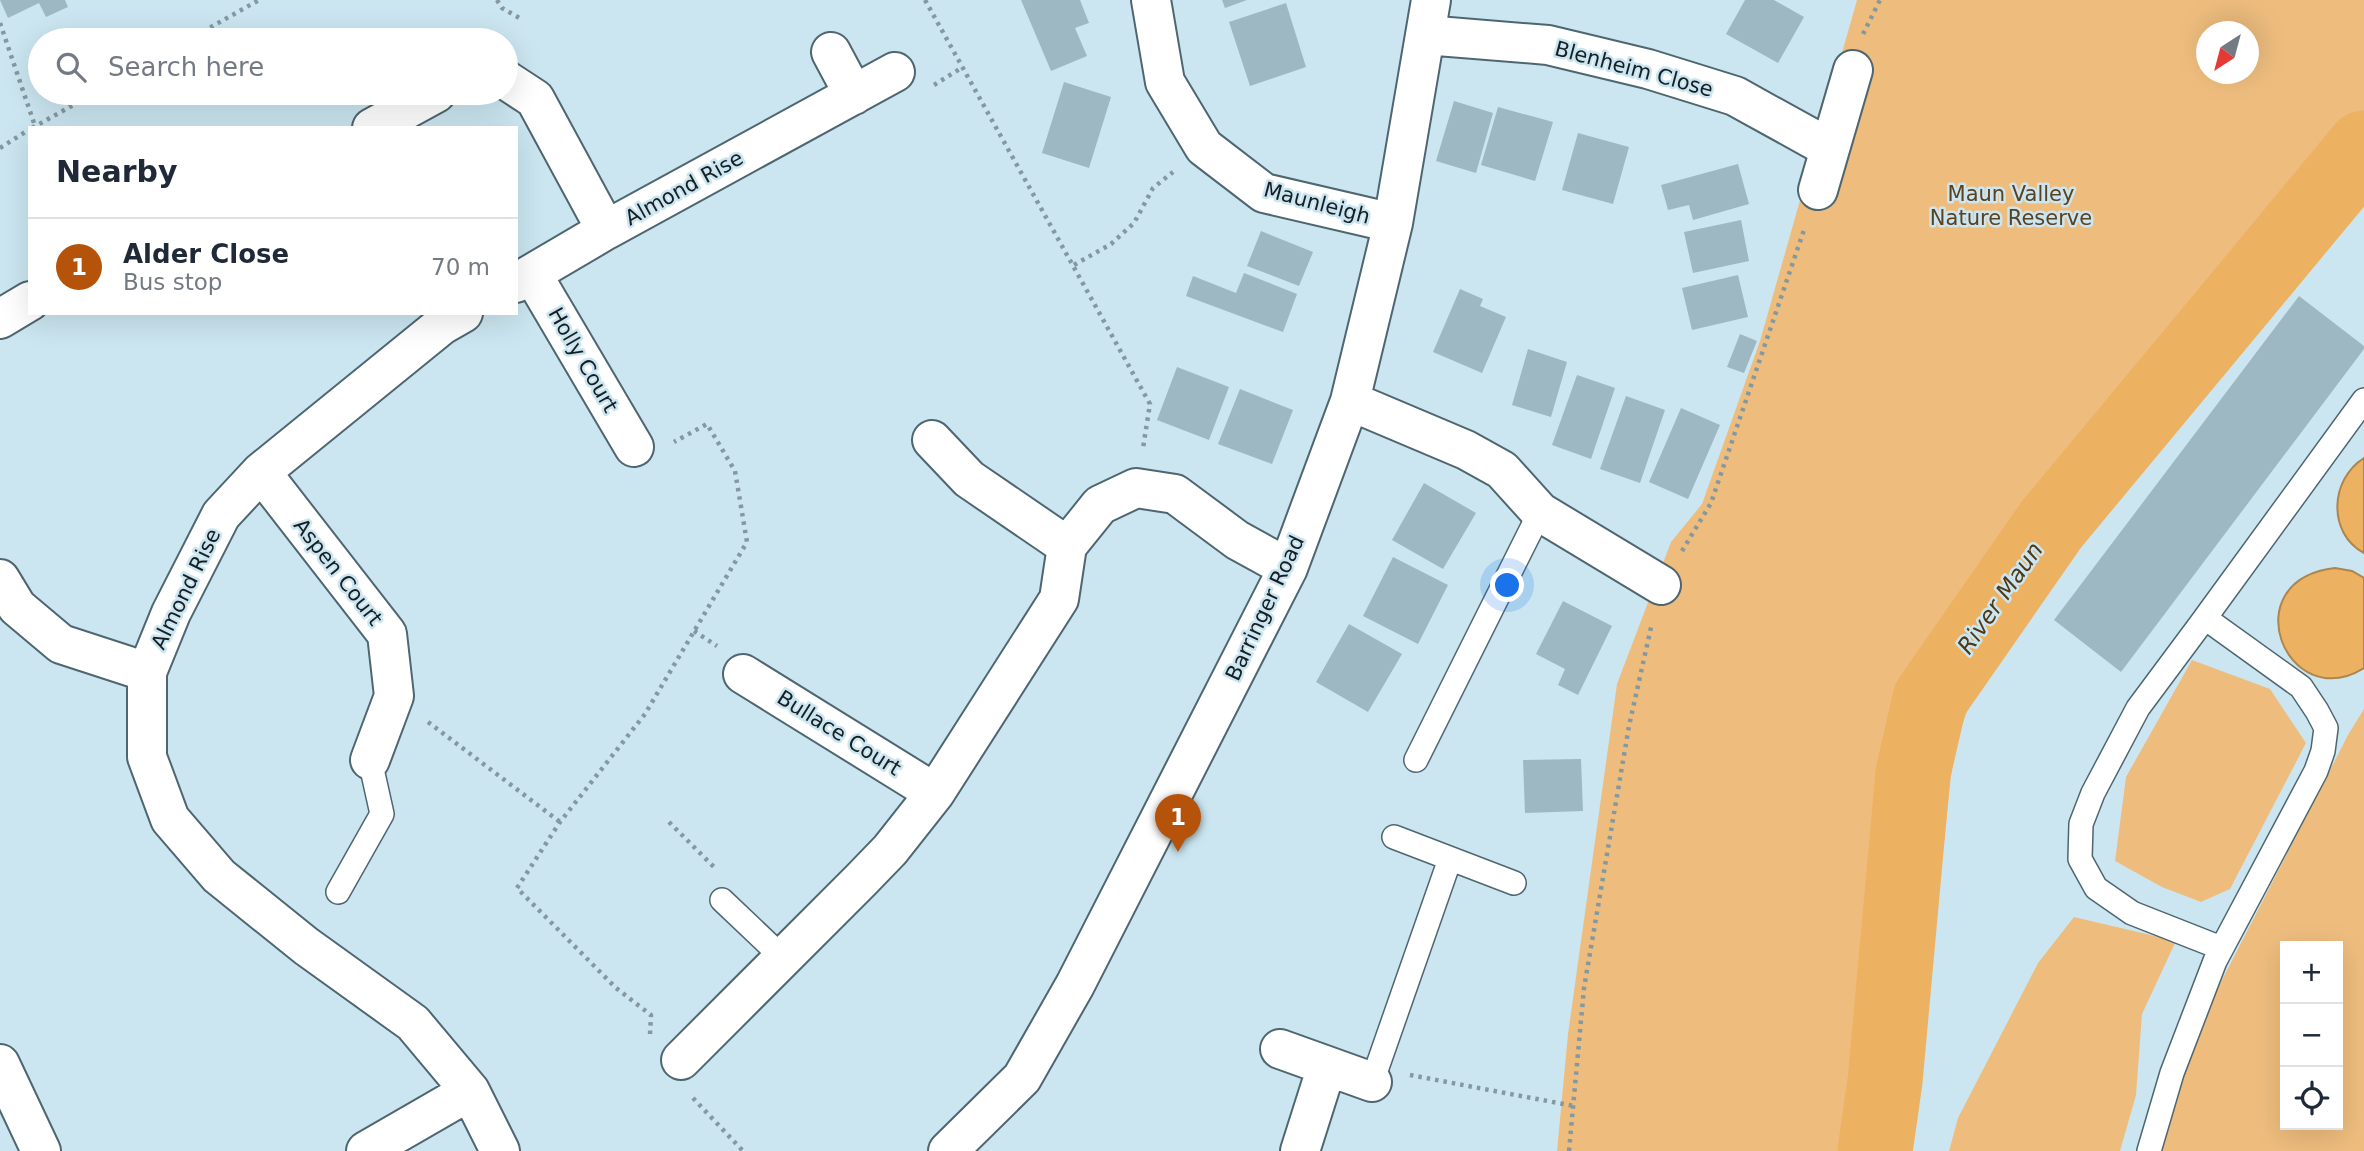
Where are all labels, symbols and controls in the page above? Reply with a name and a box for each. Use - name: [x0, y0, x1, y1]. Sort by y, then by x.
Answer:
- north arrow: [2196, 21, 2259, 84]
- search box: [28, 28, 518, 105]
- street label: Blenheim Close: [1552, 36, 1716, 102]
- icon: search: [52, 48, 90, 86]
- text: Search here: [108, 52, 264, 82]
- street label: Almond Rise: [621, 146, 747, 230]
- text: Nearby: [56, 154, 178, 189]
- street label: Maunleigh: [1261, 177, 1373, 229]
- park label: Maun Valley Nature Reserve: [1930, 182, 2092, 230]
- text: Alder Close: [123, 239, 289, 269]
- text: 1: [71, 254, 87, 280]
- text: 70 m: [431, 254, 490, 280]
- text: Bus stop: [123, 269, 222, 295]
- street label: Holly Court: [543, 303, 623, 417]
- street label: Aspen Court: [289, 514, 387, 630]
- street label: Almond Rise: [146, 525, 226, 653]
- street label: Barringer Road: [1221, 532, 1309, 684]
- water label: River Maun: [1952, 537, 2048, 659]
- your location: [1490, 568, 1524, 602]
- street label: Bullace Court: [773, 685, 905, 781]
- pin: 1: [1155, 794, 1201, 852]
- map controls: [2280, 941, 2343, 1130]
- button: +: [2280, 941, 2343, 1004]
- button: −: [2280, 1004, 2343, 1067]
- button: locate: [2280, 1067, 2343, 1130]

